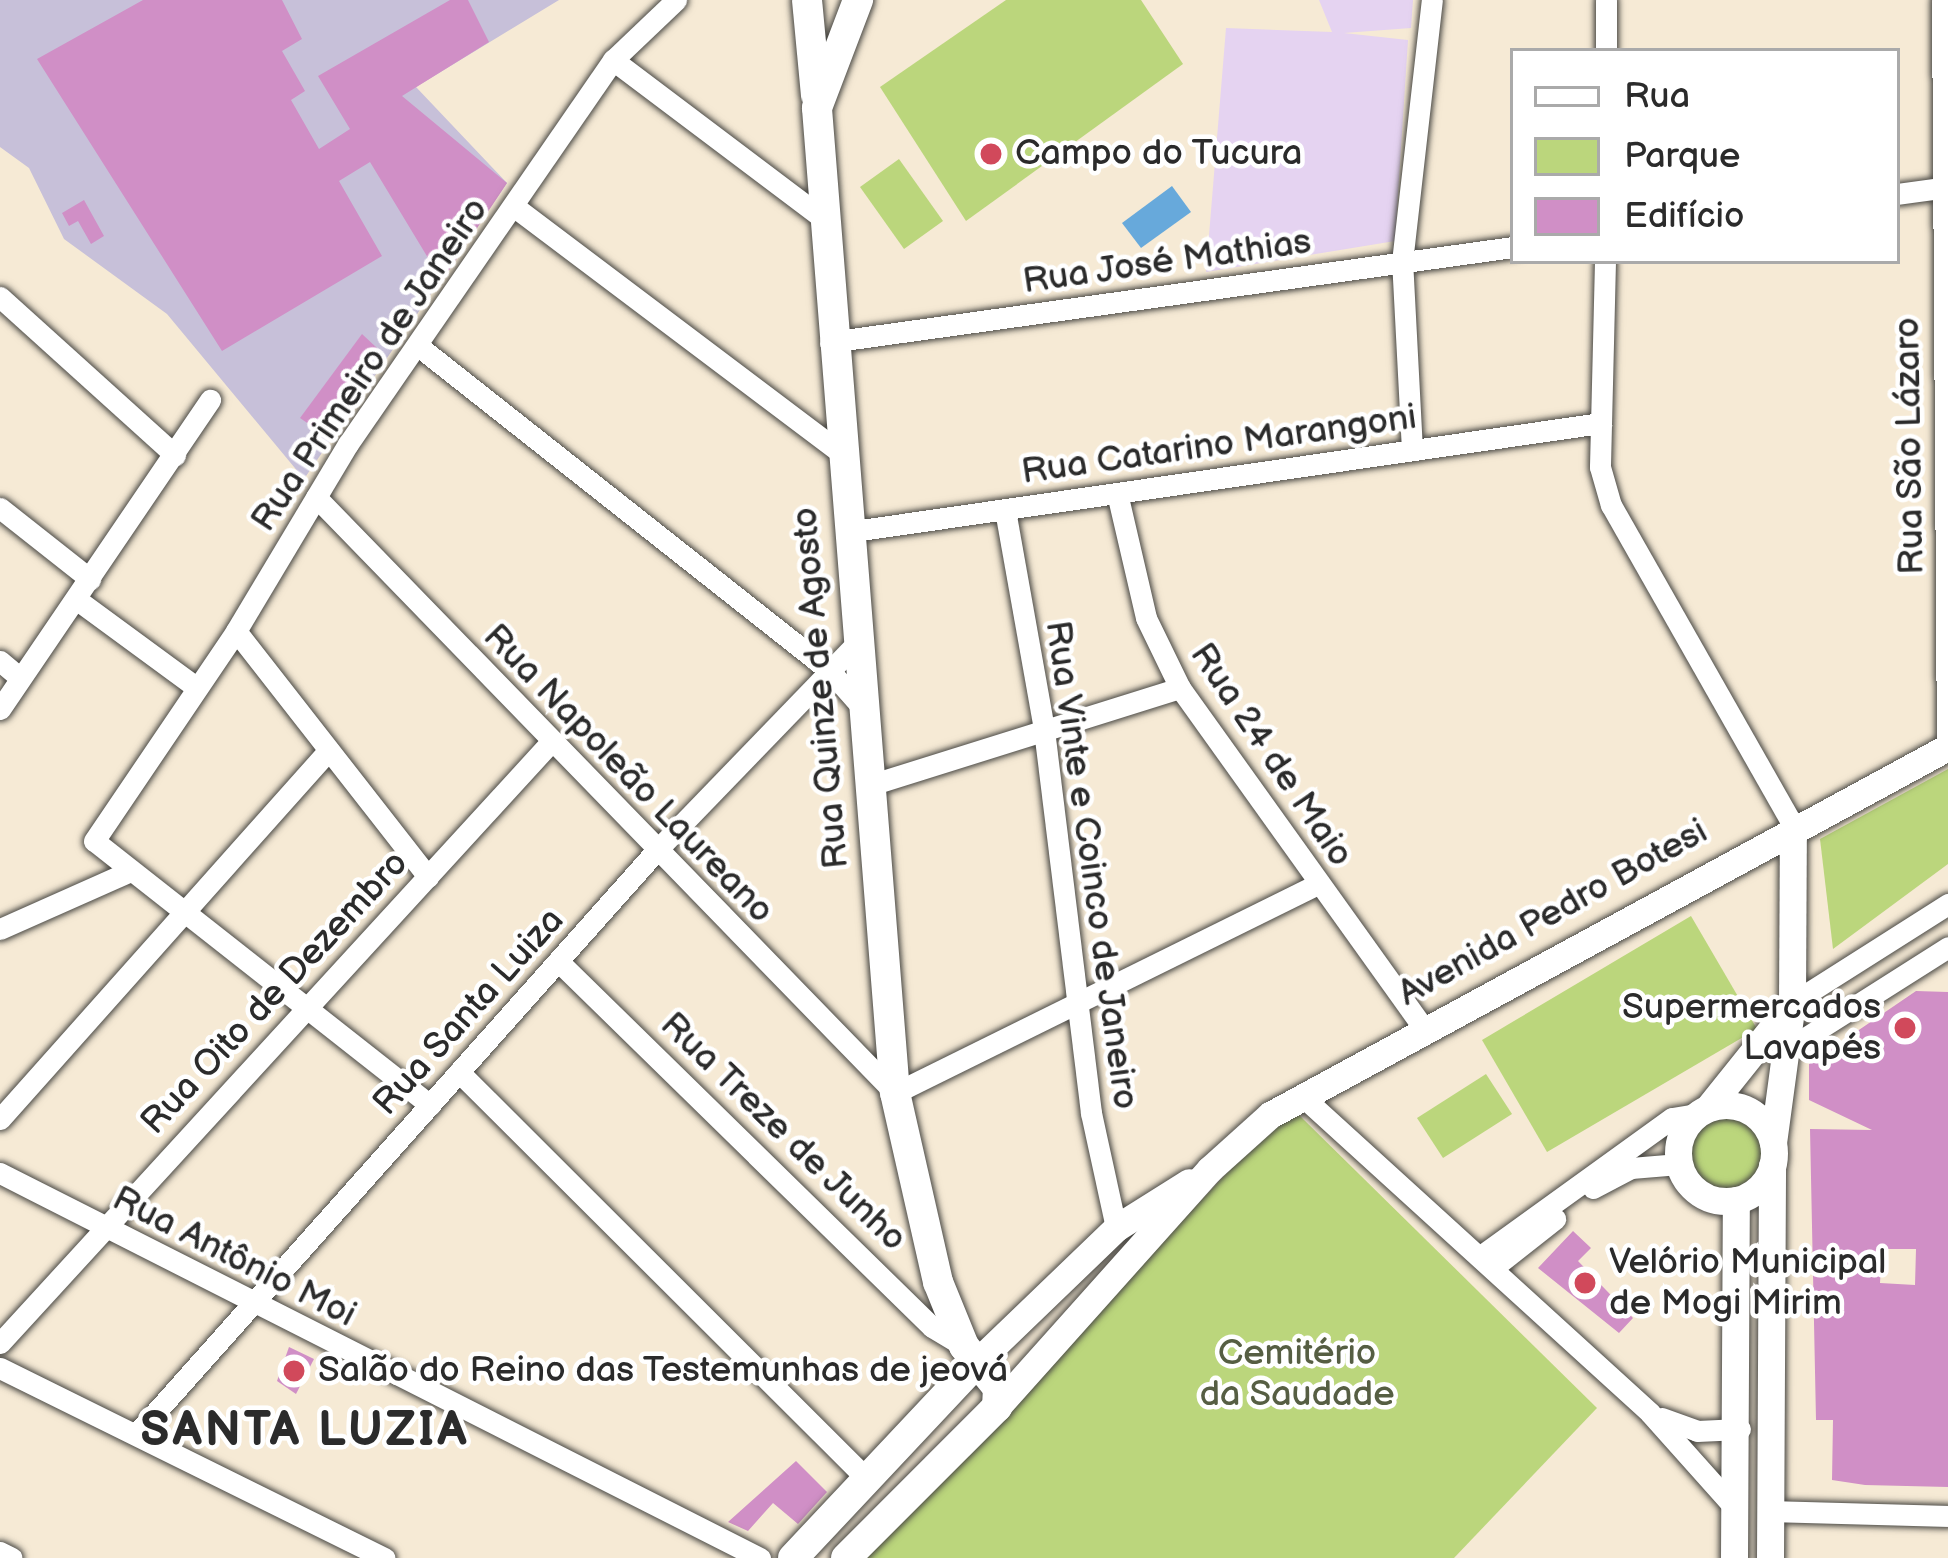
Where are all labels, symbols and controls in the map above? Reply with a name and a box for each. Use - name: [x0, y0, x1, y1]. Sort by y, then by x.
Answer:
- legend: [1510, 48, 1900, 264]
- text: Rua: [1624, 75, 1690, 118]
- place label: Campo do Tucura: [1015, 132, 1303, 176]
- text: Parque: [1624, 135, 1740, 178]
- marker: Campo do Tucura: [978, 141, 1004, 167]
- street label: Rua Primeiro de Janeiro: [242, 189, 498, 541]
- text: Edifício: [1624, 195, 1744, 238]
- street label: Rua José Mathias: [1019, 220, 1315, 304]
- street label: Rua São Lázaro: [1886, 317, 1934, 575]
- street label: Rua Catarino Marangoni: [1019, 396, 1419, 494]
- street label: Rua Quinze de Agosto: [784, 505, 858, 871]
- street label: Rua Napoleão Laureano: [474, 615, 782, 933]
- street label: Rua Vinte e Coinco de Janeiro: [1035, 616, 1147, 1114]
- street label: Rua 24 de Maio: [1180, 635, 1362, 875]
- street label: Avenida Pedro Botesi: [1391, 810, 1715, 1016]
- street label: Rua Oito de Dezembro: [132, 842, 418, 1144]
- street label: Rua Santa Luiza: [364, 899, 574, 1125]
- place label: Supermercados Lavapés: [1622, 985, 1881, 1070]
- street label: Rua Treze de Junho: [650, 1003, 916, 1261]
- marker: Supermercados Lavapés: [1892, 1015, 1918, 1041]
- street label: Rua Antônio Moi: [105, 1177, 363, 1337]
- place label: Velório Municipal de Mogi Mirim: [1609, 1240, 1886, 1325]
- marker: Velório Municipal de Mogi Mirim: [1572, 1270, 1598, 1296]
- park label: Cemitério da Saudade: [1199, 1331, 1395, 1416]
- place label: Salão do Reino das Testemunhas de jeová: [318, 1349, 1009, 1393]
- marker: Salão do Reino das Testemunhas de jeová: [281, 1358, 307, 1384]
- district label: SANTA LUZIA: [140, 1402, 470, 1460]

